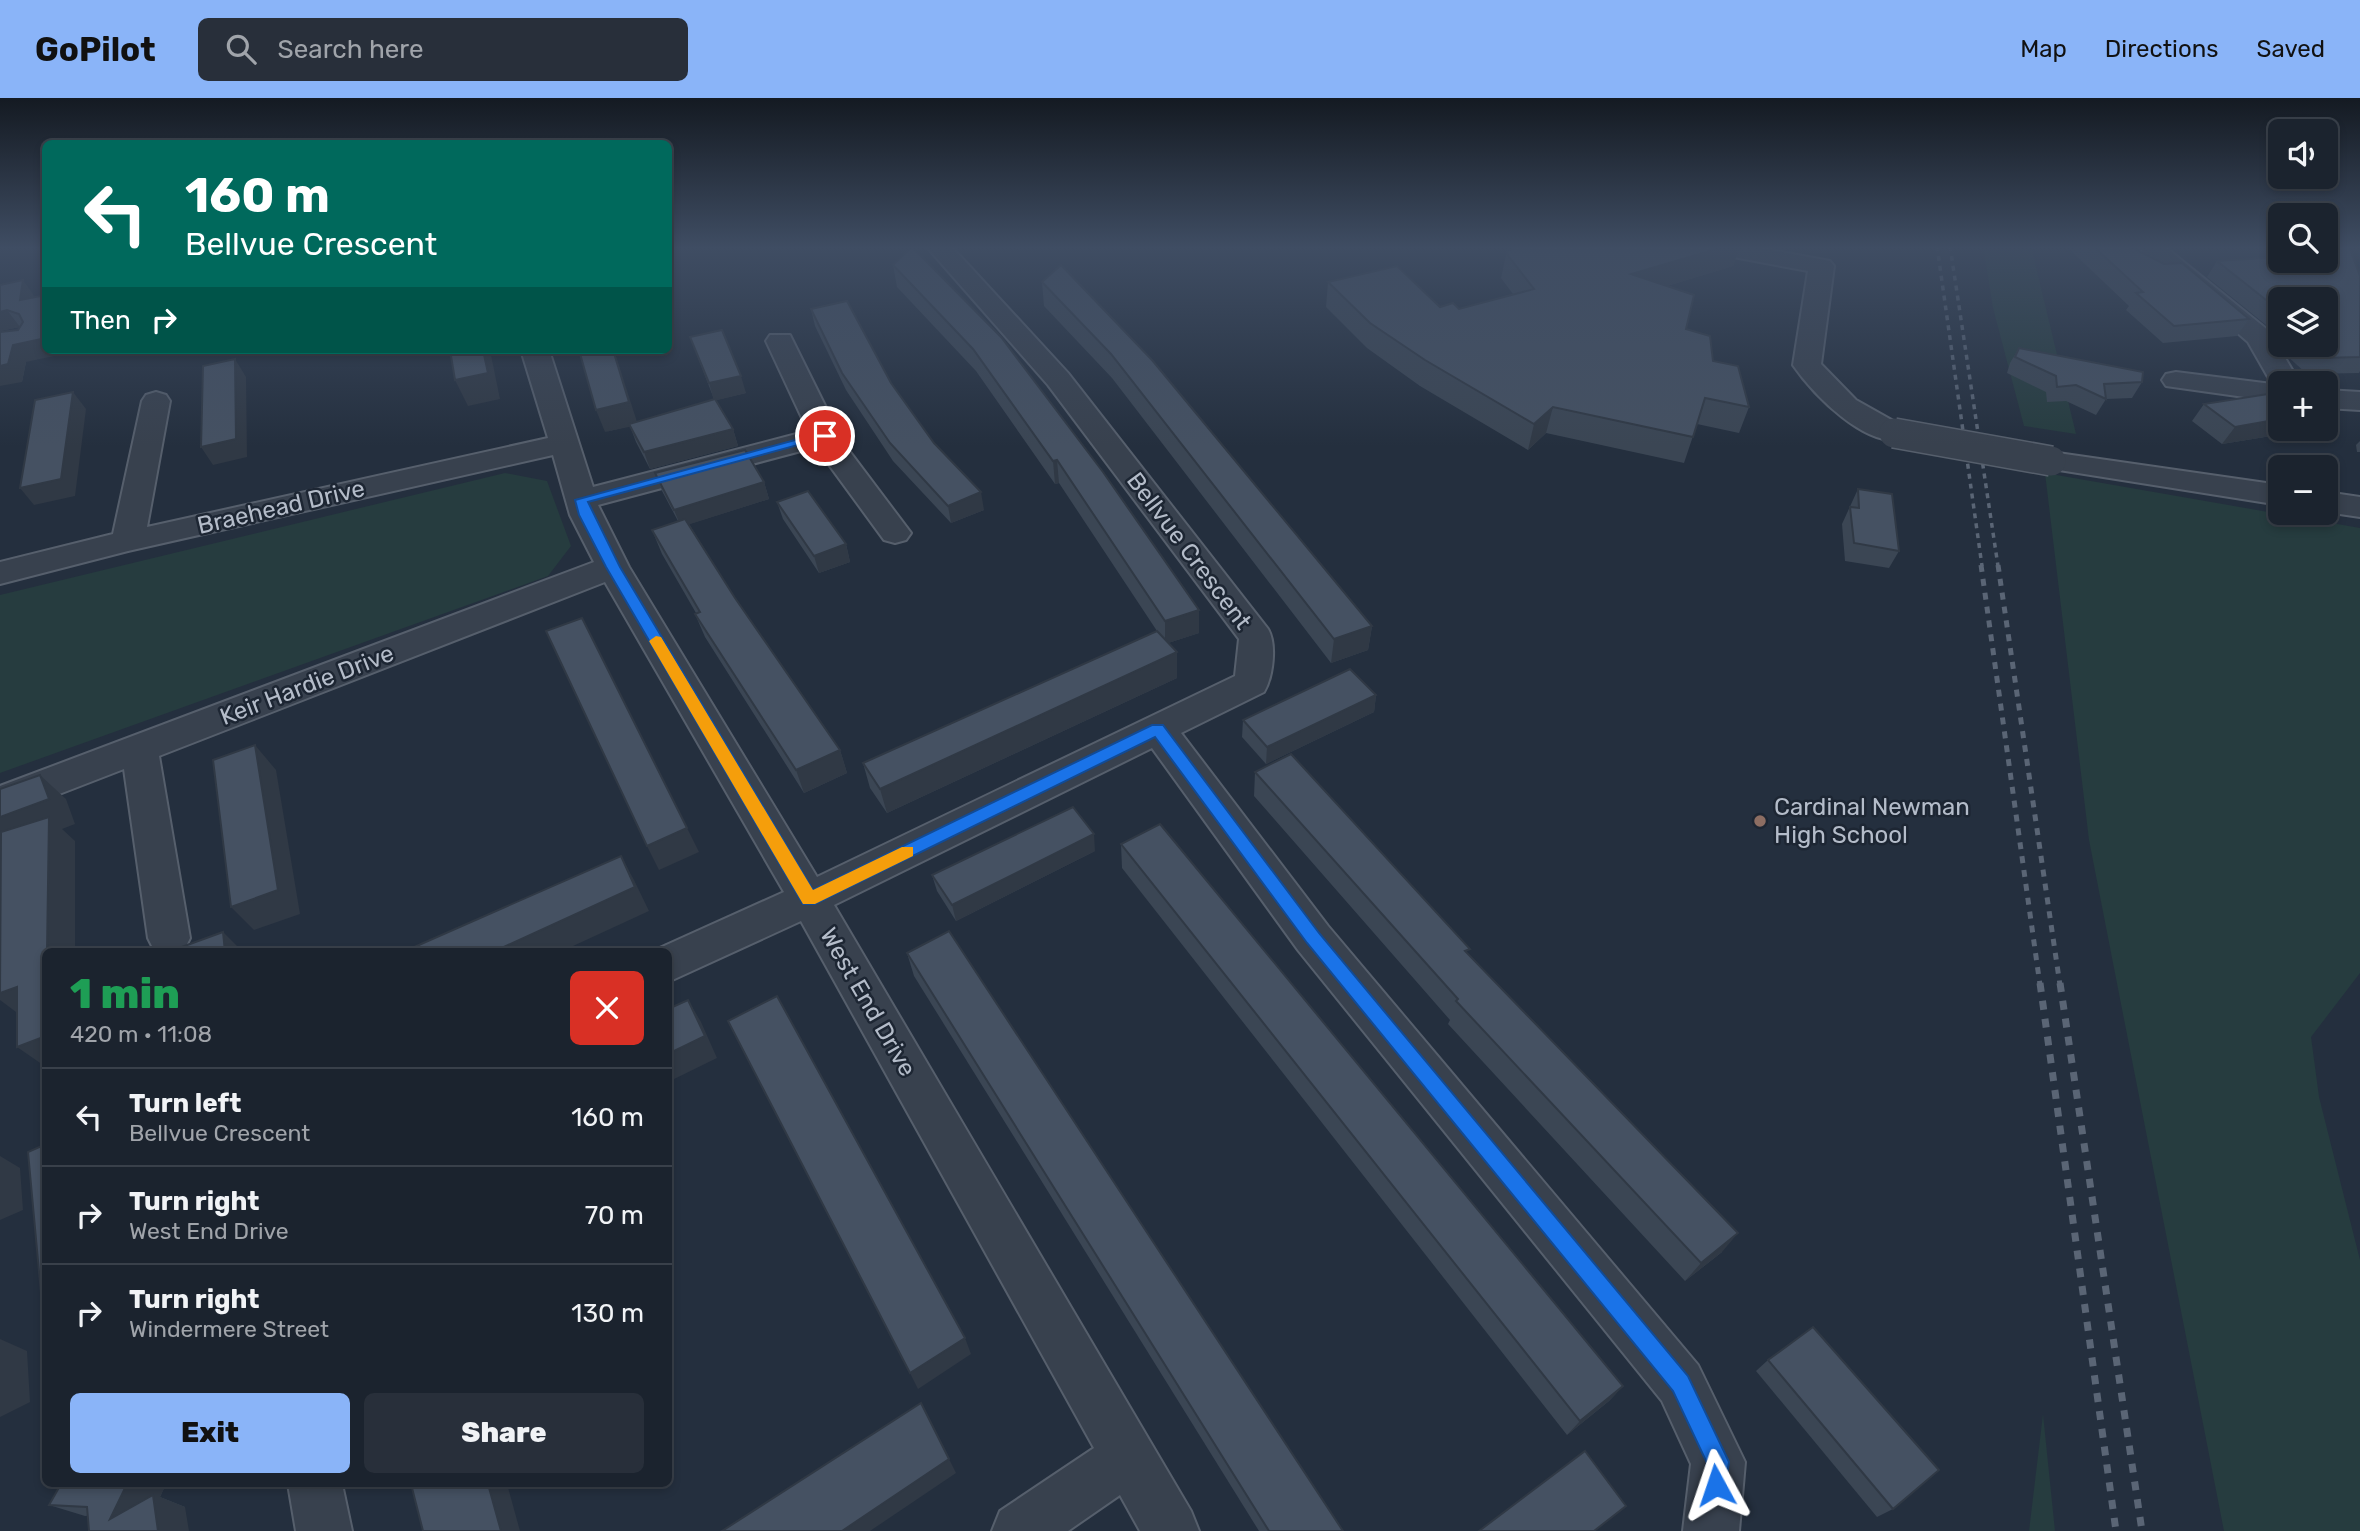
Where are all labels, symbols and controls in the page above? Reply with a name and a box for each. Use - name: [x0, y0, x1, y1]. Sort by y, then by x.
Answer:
- search box: [198, 18, 688, 81]
- text: GoPilot: [35, 30, 156, 69]
- icon: search: [222, 30, 260, 68]
- text: Search here: [278, 34, 423, 65]
- text: Map: [2020, 35, 2067, 63]
- text: Directions: [2105, 35, 2218, 63]
- text: Saved: [2256, 35, 2325, 63]
- map controls: [2268, 119, 2338, 525]
- button: sound: [2268, 119, 2338, 189]
- text: 160 m: [185, 166, 330, 224]
- icon: left: [70, 168, 161, 259]
- button: search: [2268, 203, 2338, 273]
- text: Bellvue Crescent: [185, 225, 437, 263]
- button: layers: [2268, 287, 2338, 357]
- icon: right: [145, 301, 183, 339]
- text: Then: [70, 305, 131, 336]
- button: +: [2268, 371, 2338, 441]
- pin: [795, 406, 855, 466]
- icon: arrive: [806, 417, 844, 455]
- button: −: [2268, 455, 2338, 525]
- street label: Bellvue Crescent: [1121, 467, 1257, 635]
- street label: Braehead Drive: [195, 474, 367, 540]
- street label: Keir Hardie Drive: [216, 639, 398, 731]
- place label: Cardinal Newman High School: [1774, 793, 1970, 849]
- marker: Cardinal Newman High School: [1752, 813, 1768, 829]
- street label: West End Drive: [814, 923, 922, 1081]
- text: 1 min: [70, 969, 180, 1019]
- button: close: [570, 971, 644, 1045]
- text: 420 m · 11:08: [70, 1020, 212, 1048]
- text: Turn left: [129, 1088, 241, 1119]
- icon: left: [70, 1098, 108, 1136]
- text: 160 m: [571, 1102, 644, 1133]
- text: Bellvue Crescent: [129, 1119, 310, 1147]
- text: Turn right: [129, 1186, 259, 1217]
- icon: right: [70, 1196, 108, 1234]
- text: 70 m: [585, 1200, 644, 1231]
- text: West End Drive: [129, 1217, 289, 1245]
- text: Turn right: [129, 1284, 259, 1315]
- icon: right: [70, 1294, 108, 1332]
- text: 130 m: [571, 1298, 644, 1329]
- text: Windermere Street: [129, 1315, 329, 1343]
- button: Exit: [70, 1393, 350, 1473]
- button: Share: [364, 1393, 644, 1473]
- position arrow: [1679, 1448, 1753, 1522]

